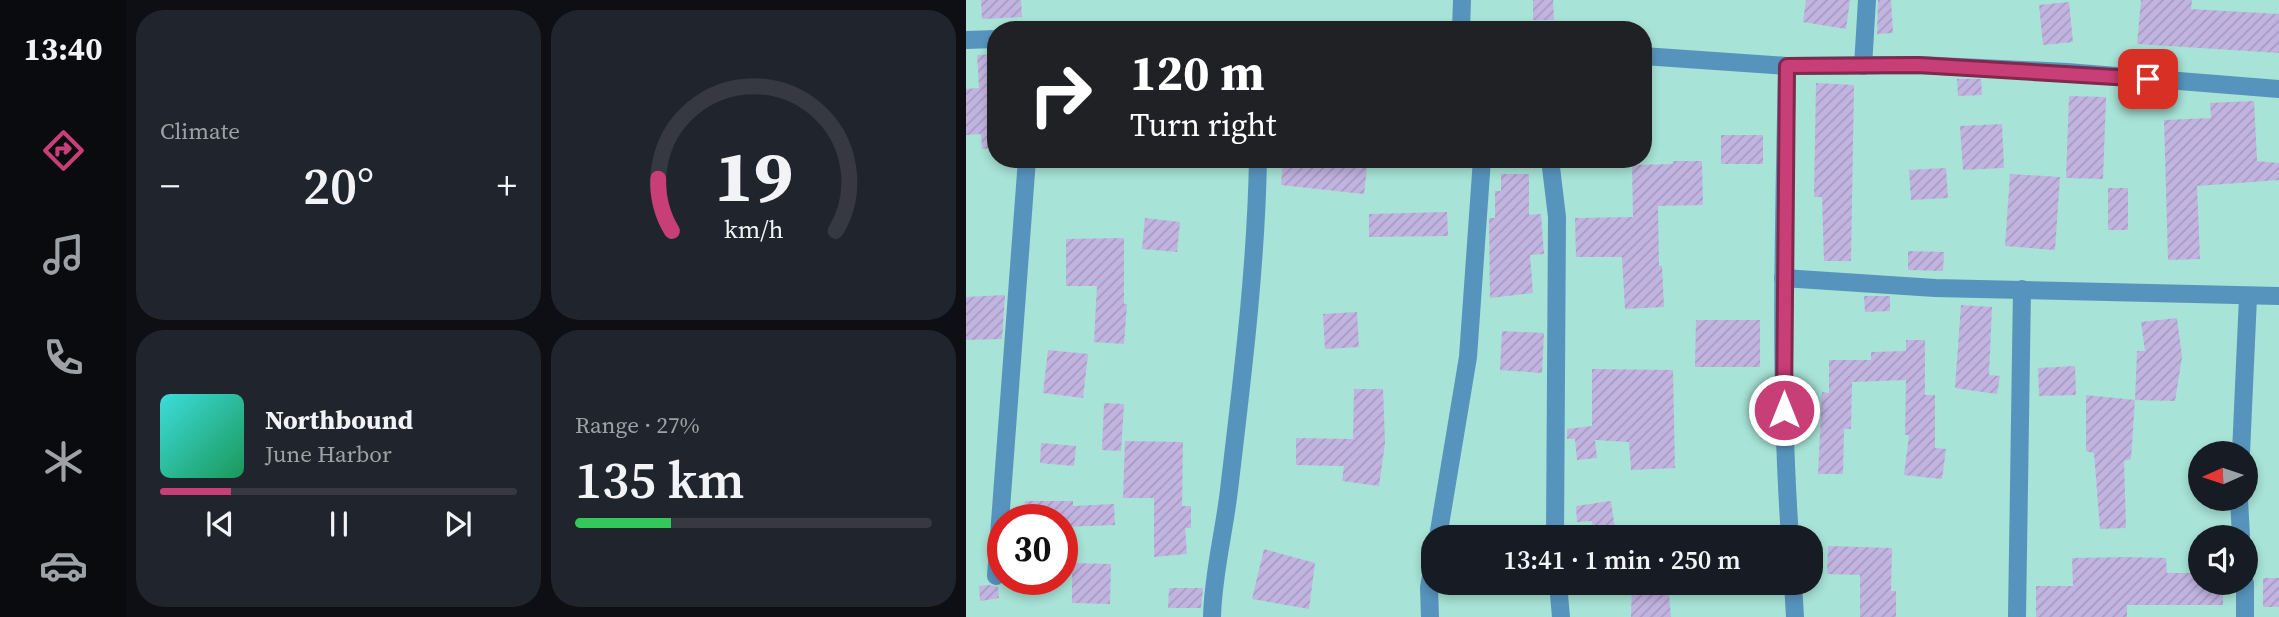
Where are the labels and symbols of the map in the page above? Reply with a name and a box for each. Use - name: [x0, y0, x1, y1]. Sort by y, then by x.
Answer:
- pin: [2118, 49, 2178, 109]
- position arrow: [1747, 373, 1821, 447]
- north arrow: [2188, 441, 2258, 511]
- speed limit sign: 30: [987, 504, 1078, 595]

